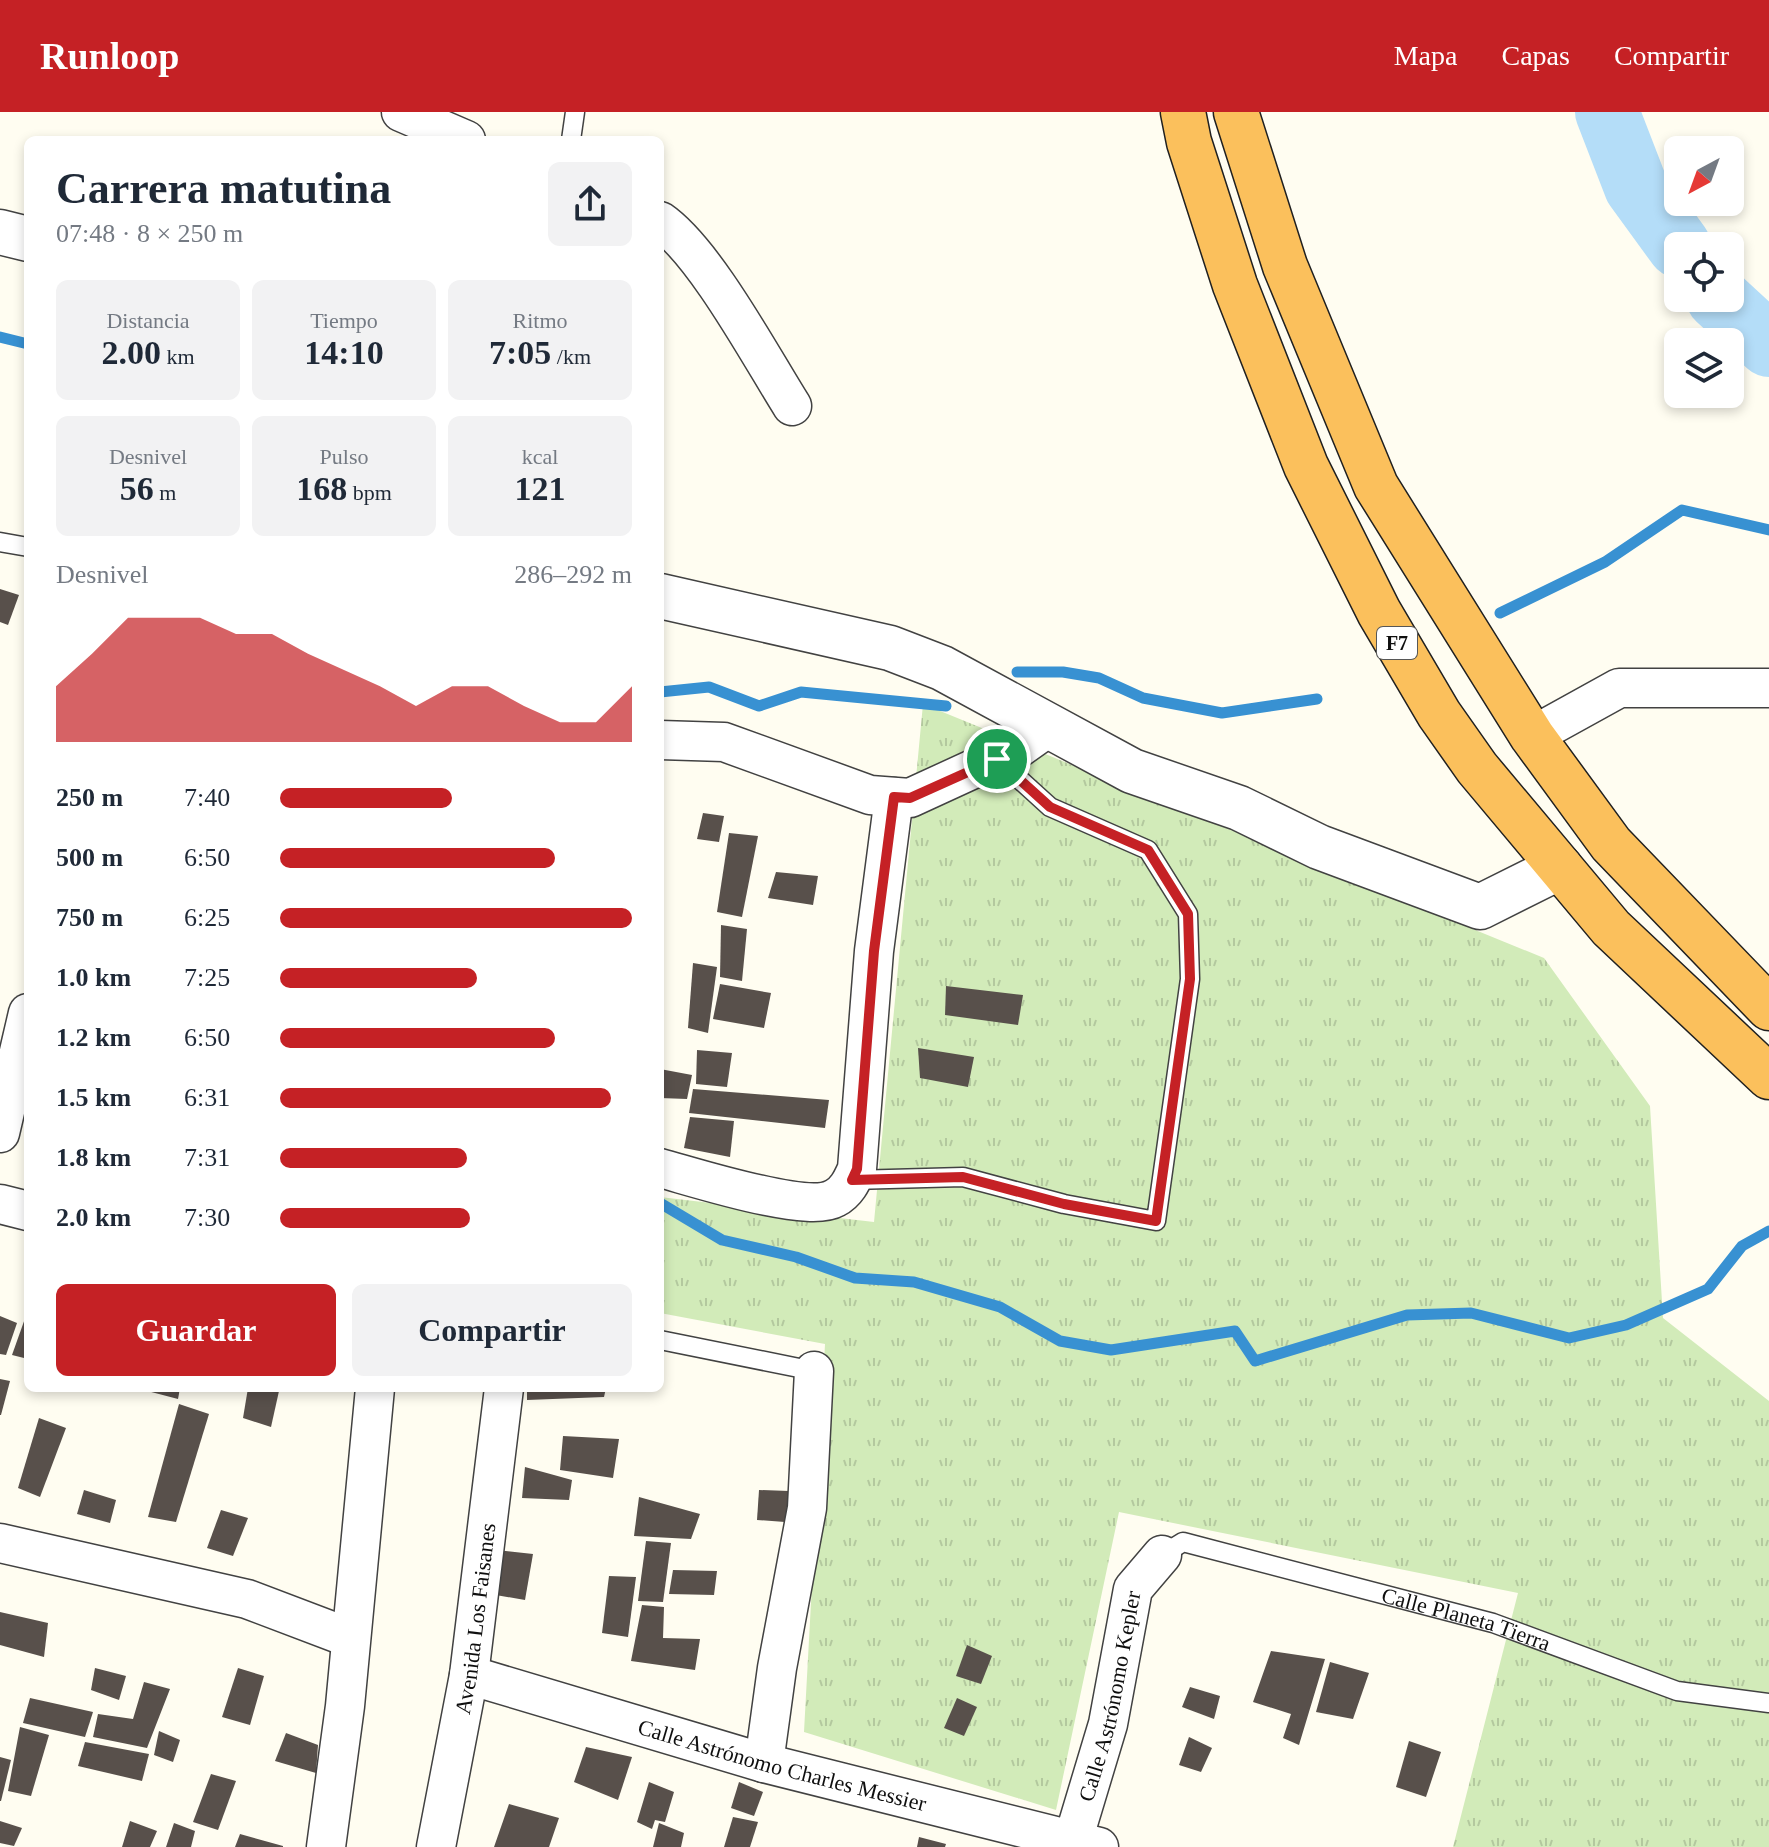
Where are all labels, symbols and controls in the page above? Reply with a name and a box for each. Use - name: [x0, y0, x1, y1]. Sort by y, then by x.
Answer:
- text: Runloop: [40, 35, 179, 77]
- text: Mapa: [1394, 40, 1457, 71]
- text: Capas: [1501, 40, 1570, 71]
- text: Compartir: [1614, 40, 1729, 71]
- north arrow: [1664, 136, 1744, 216]
- map controls: [1664, 136, 1744, 408]
- button: share: [548, 162, 632, 246]
- text: Carrera matutina: [56, 164, 391, 213]
- text: 07:48 · 8 × 250 m: [56, 219, 243, 248]
- button: locate: [1664, 232, 1744, 312]
- text: Distancia: [106, 308, 190, 333]
- text: Tiempo: [310, 308, 378, 333]
- text: Ritmo: [512, 308, 568, 333]
- button: layers: [1664, 328, 1744, 408]
- text: 2.00: [101, 334, 161, 371]
- text: 14:10: [304, 334, 384, 371]
- text: 7:05: [489, 334, 551, 371]
- text: km: [161, 344, 195, 369]
- text: /km: [551, 344, 591, 369]
- text: Desnivel: [109, 444, 187, 469]
- text: Pulso: [320, 444, 368, 469]
- text: kcal: [522, 444, 558, 469]
- text: 56: [120, 470, 154, 507]
- text: 168: [296, 470, 347, 507]
- text: 121: [515, 470, 566, 507]
- text: m: [154, 480, 176, 505]
- text: bpm: [347, 480, 392, 505]
- text: Desnivel: [56, 560, 148, 589]
- text: 286–292 m: [514, 560, 632, 589]
- road number: F7: [1377, 627, 1417, 659]
- pin: [963, 725, 1031, 793]
- icon: arrive: [975, 737, 1019, 781]
- text: 250 m: [56, 783, 123, 812]
- text: 7:40: [184, 783, 230, 812]
- text: 500 m: [56, 843, 123, 872]
- text: 6:50: [184, 843, 230, 872]
- text: 750 m: [56, 903, 123, 932]
- text: 6:25: [184, 903, 230, 932]
- text: 1.0 km: [56, 963, 131, 992]
- text: 7:25: [184, 963, 230, 992]
- text: 1.2 km: [56, 1023, 131, 1052]
- text: 6:50: [184, 1023, 230, 1052]
- text: 1.5 km: [56, 1083, 131, 1112]
- text: 6:31: [184, 1083, 230, 1112]
- text: 1.8 km: [56, 1143, 131, 1172]
- text: 7:31: [184, 1143, 230, 1172]
- text: 2.0 km: [56, 1203, 131, 1232]
- text: 7:30: [184, 1203, 230, 1232]
- button: Guardar: [56, 1284, 336, 1376]
- button: Compartir: [352, 1284, 632, 1376]
- street label: Avenida Los Faisanes: [450, 1521, 500, 1716]
- street label: Calle Planeta Tierra: [1379, 1582, 1554, 1656]
- street label: Calle Astrónomo Kepler: [1073, 1588, 1146, 1804]
- street label: Calle Astrónomo Charles Messier: [635, 1714, 930, 1816]

